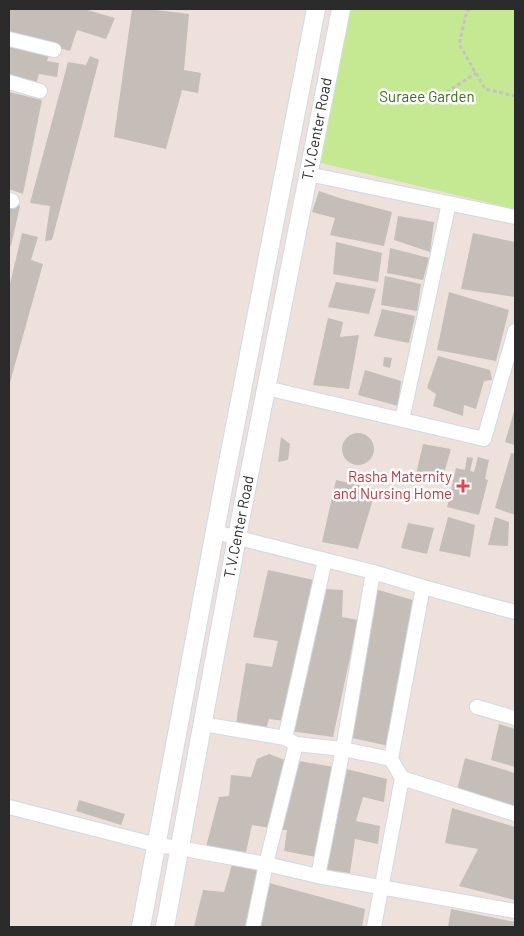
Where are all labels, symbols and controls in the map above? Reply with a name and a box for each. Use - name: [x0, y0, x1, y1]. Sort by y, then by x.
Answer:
- street label: T.V.Center Road: [297, 76, 335, 182]
- park label: Suraee Garden: [379, 87, 475, 105]
- place label: Rasha Maternity and Nursing Home: [333, 467, 452, 502]
- street label: T.V.Center Road: [219, 474, 257, 580]
- marker: Rasha Maternity and Nursing Home: [456, 479, 470, 493]

